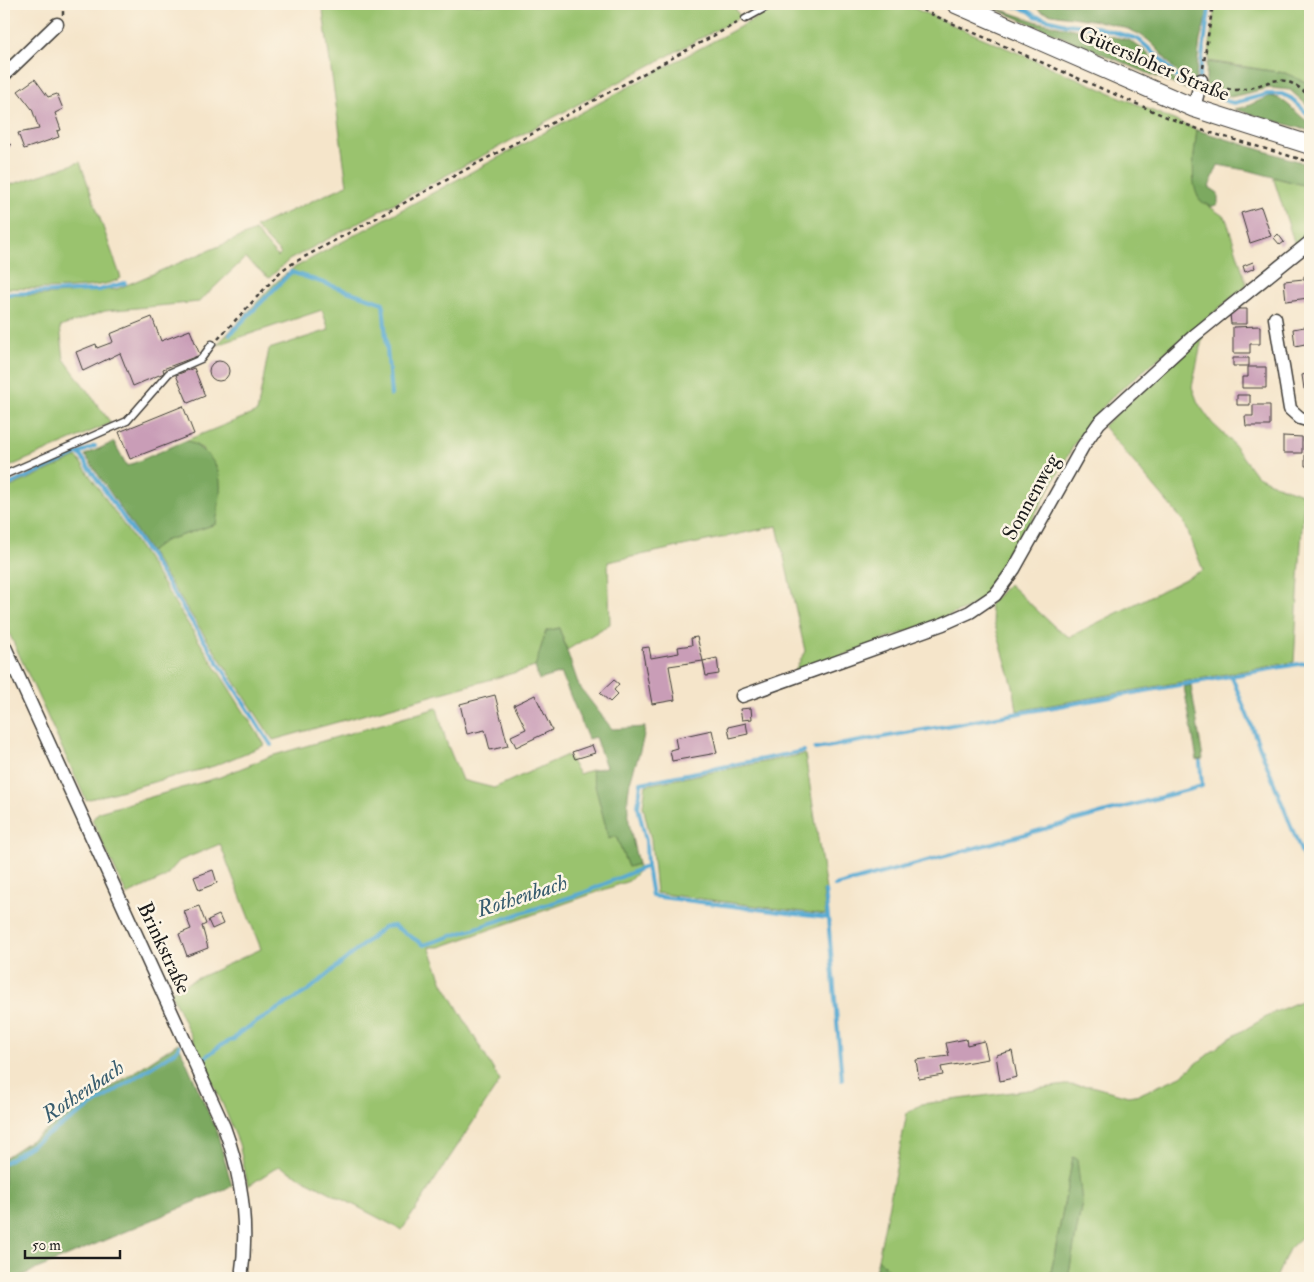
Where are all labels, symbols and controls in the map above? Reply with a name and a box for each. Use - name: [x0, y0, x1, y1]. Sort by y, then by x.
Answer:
- street label: Gütersloher Straße: [1074, 20, 1234, 108]
- street label: Sonnenweg: [996, 448, 1066, 545]
- water label: Rothenbach: [472, 868, 571, 924]
- street label: Brinkstraße: [131, 898, 197, 998]
- water label: Rothenbach: [36, 1053, 130, 1129]
- scale bar: [25, 1227, 120, 1259]
- text: 50 m: [32, 1236, 61, 1255]

